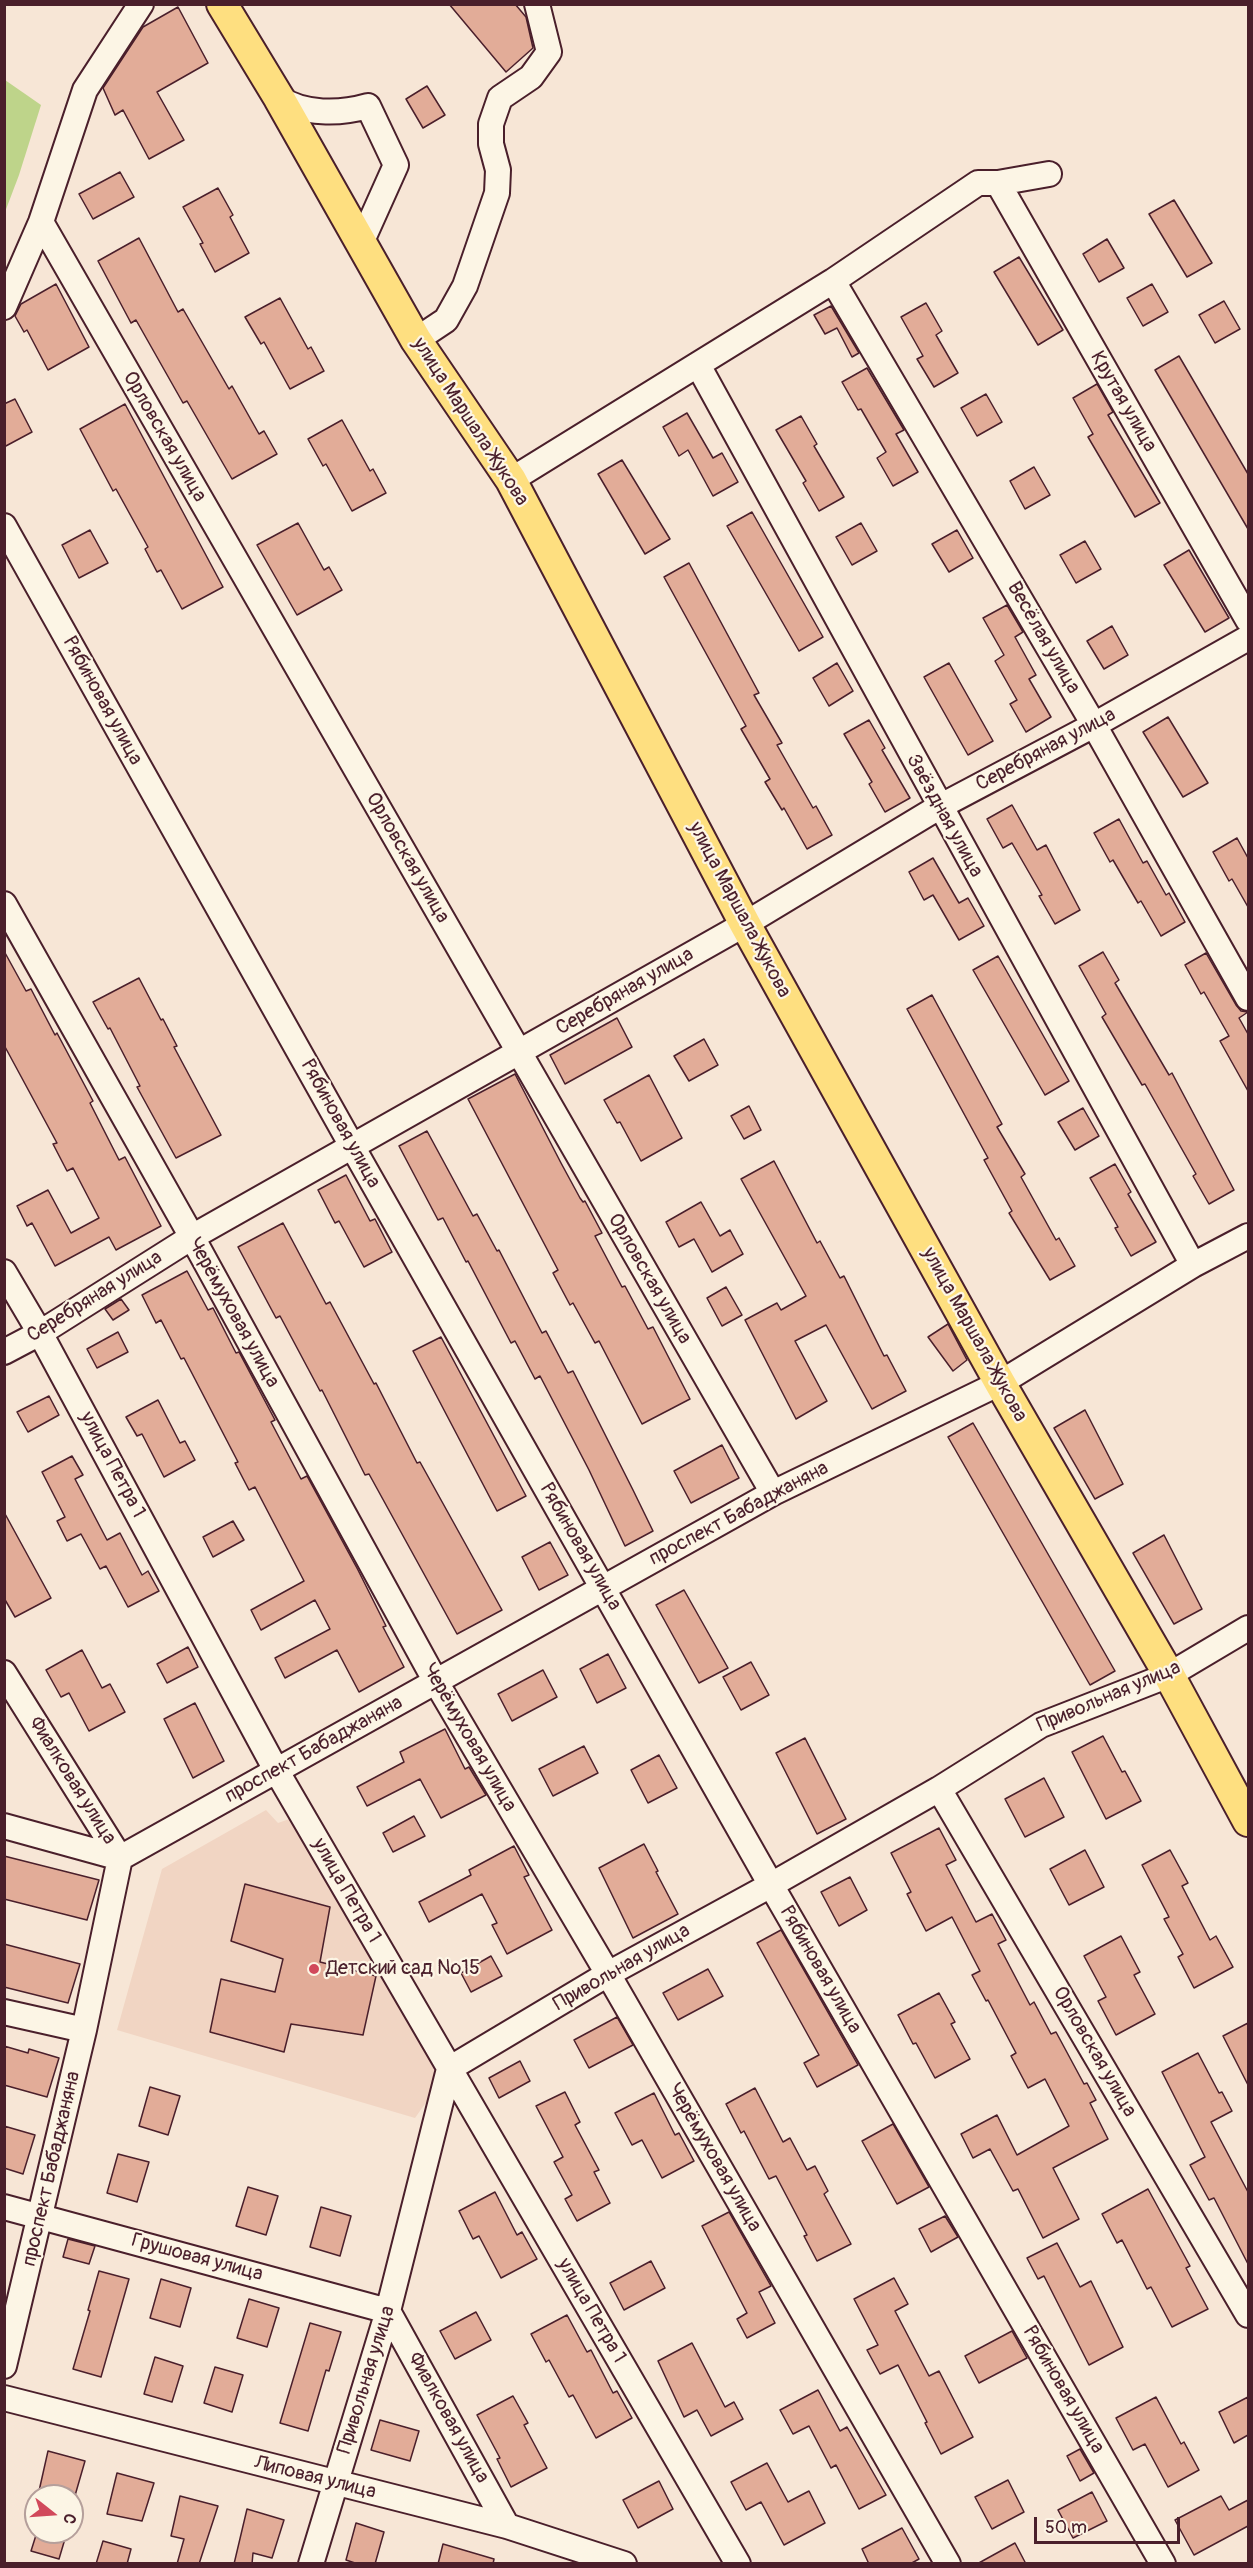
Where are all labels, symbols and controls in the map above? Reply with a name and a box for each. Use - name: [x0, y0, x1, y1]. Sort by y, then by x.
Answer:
- street label: улица Маршала Жукова: [407, 333, 533, 511]
- street label: Крутая улица: [1085, 347, 1161, 457]
- street label: Орловская улица: [117, 368, 211, 506]
- street label: Весёлая улица: [1001, 578, 1085, 698]
- street label: Рябиновая улица: [57, 633, 147, 769]
- street label: Серебряная улица: [972, 703, 1120, 797]
- street label: Звёздная улица: [900, 750, 988, 882]
- street label: Орловская улица: [360, 789, 454, 927]
- street label: улица Маршала Жукова: [682, 818, 796, 1002]
- street label: Серебряная улица: [552, 943, 698, 1041]
- street label: Рябиновая улица: [295, 1056, 385, 1192]
- street label: Орловская улица: [602, 1210, 696, 1348]
- street label: Черёмуховая улица: [182, 1234, 284, 1392]
- street label: улица Маршала Жукова: [916, 1244, 1032, 1426]
- street label: Серебряная улица: [23, 1246, 167, 1348]
- street label: улица Петра 1: [74, 1408, 150, 1522]
- street label: проспект Бабаджаняна: [645, 1457, 833, 1571]
- street label: Рябиновая улица: [534, 1479, 626, 1615]
- street label: Привольная улица: [1034, 1656, 1184, 1738]
- street label: Черёмуховая улица: [417, 1660, 521, 1816]
- street label: проспект Бабаджаняна: [221, 1691, 407, 1809]
- street label: Фиалковая улица: [23, 1713, 121, 1849]
- street label: улица Петра 1: [306, 1834, 386, 1948]
- street label: Рябиновая улица: [774, 1902, 866, 2038]
- street label: Привольная улица: [550, 1919, 694, 2017]
- place label: Детский сад №15: [326, 1957, 480, 1981]
- marker: Детский сад №15: [307, 1962, 321, 1976]
- street label: Орловская улица: [1047, 1983, 1141, 2121]
- street label: проспект Бабаджаняна: [18, 2069, 86, 2269]
- street label: Черёмуховая улица: [662, 2080, 766, 2236]
- street label: Грушовая улица: [129, 2229, 265, 2287]
- street label: улица Петра 1: [551, 2254, 631, 2368]
- street label: Привольная улица: [333, 2303, 401, 2457]
- street label: Рябиновая улица: [1017, 2322, 1109, 2458]
- street label: Фиалковая улица: [402, 2348, 494, 2488]
- street label: Липовая улица: [252, 2451, 378, 2505]
- north arrow: [24, 2484, 84, 2544]
- scale bar: [1037, 2505, 1182, 2543]
- text: С: [58, 2511, 80, 2526]
- text: 50 m: [1045, 2516, 1087, 2539]

